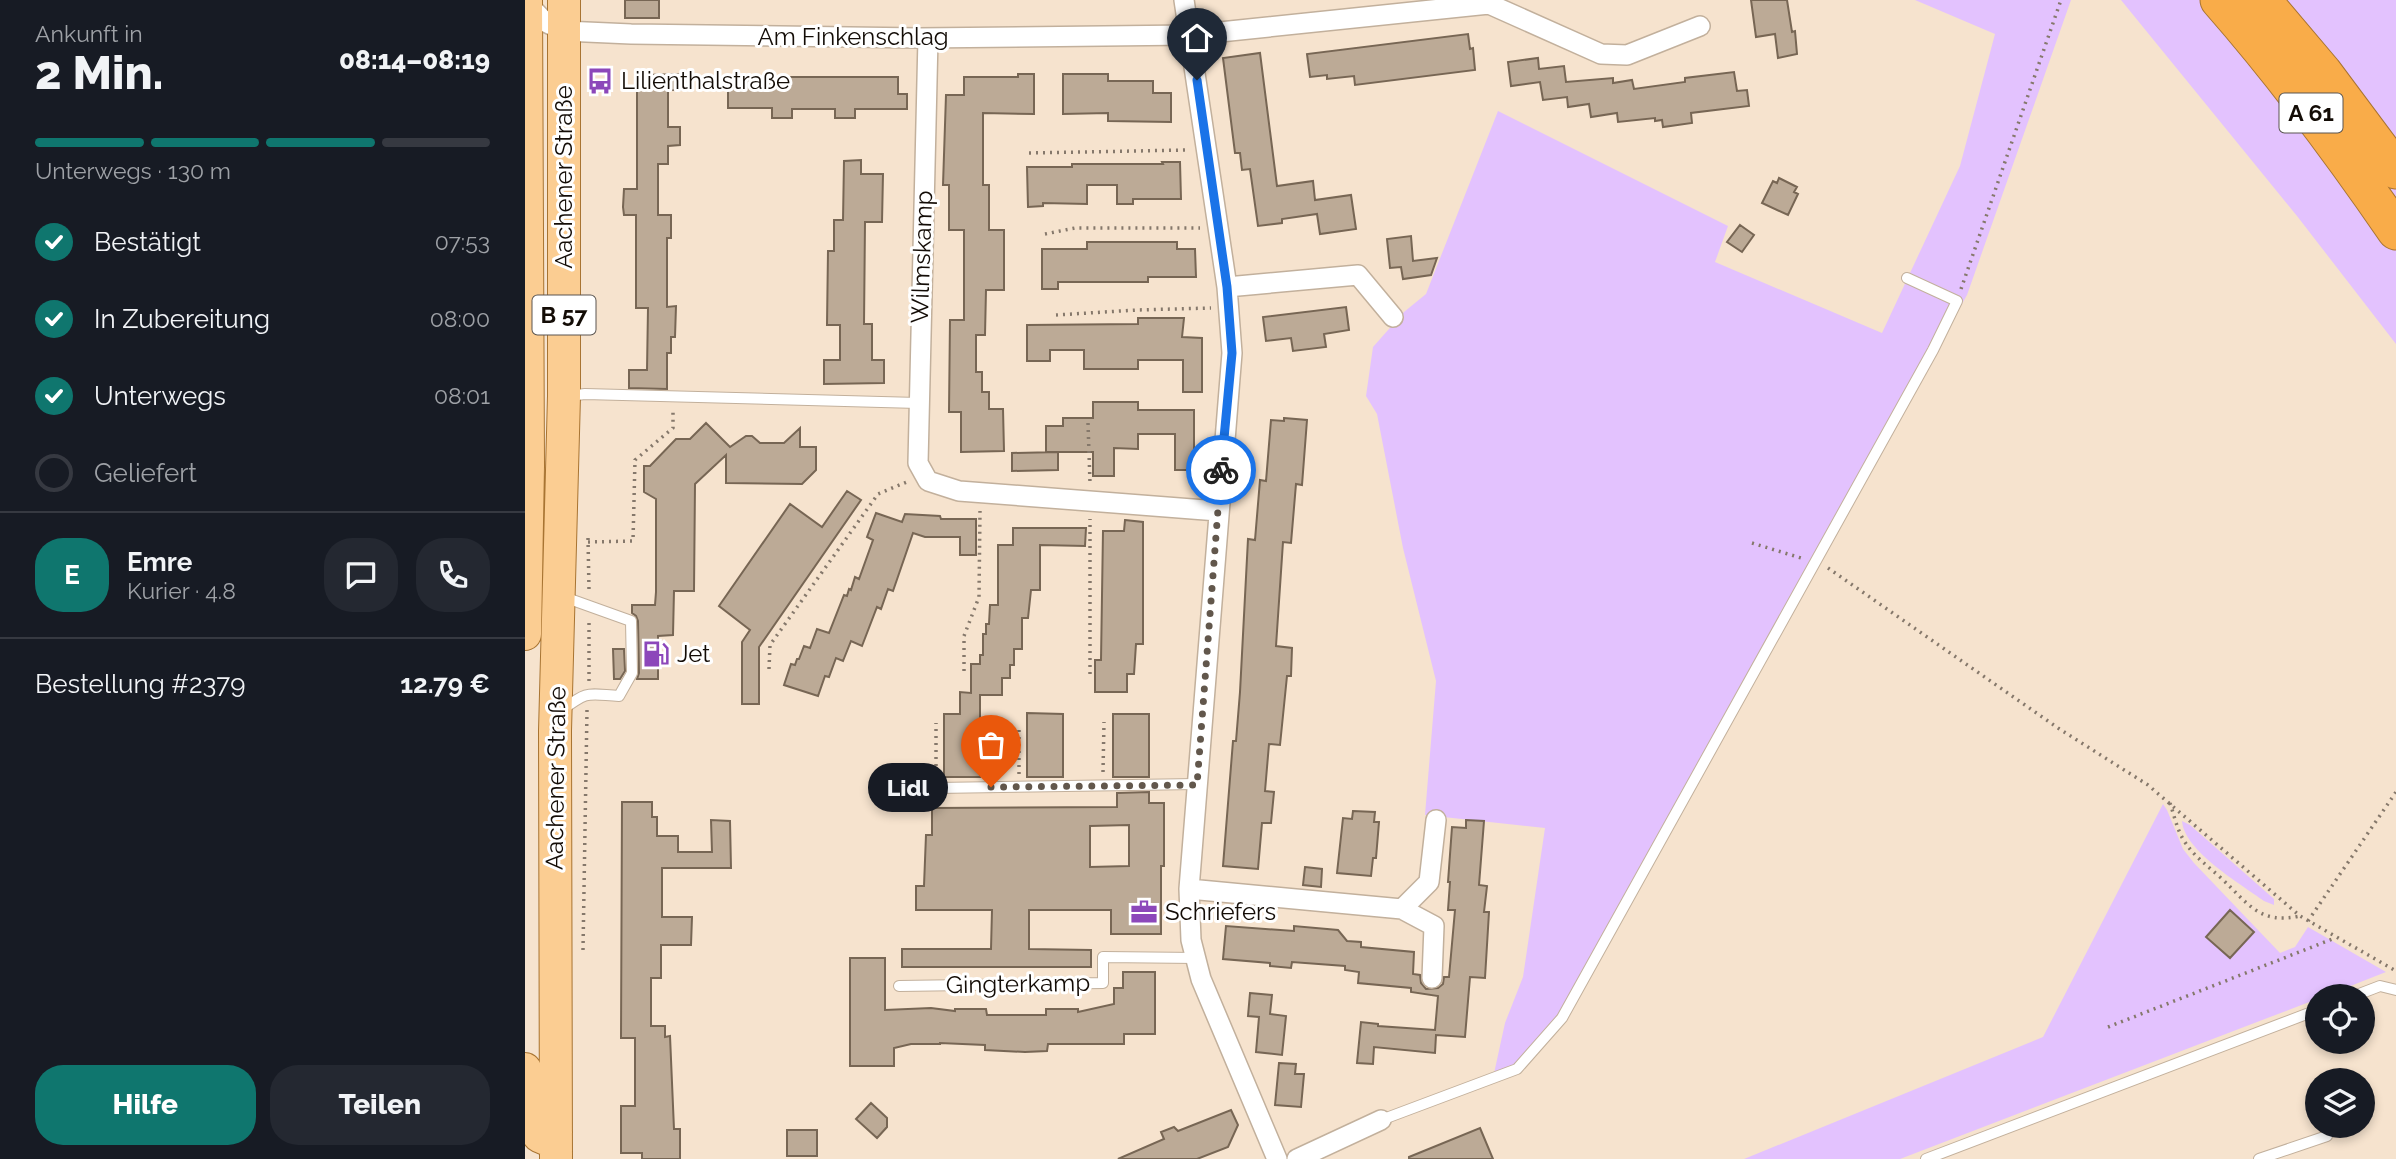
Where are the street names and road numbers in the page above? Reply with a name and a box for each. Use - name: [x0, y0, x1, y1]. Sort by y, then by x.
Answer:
- street label: Am Finkenschlag: [757, 22, 949, 51]
- street label: Aachener Straße: [549, 85, 578, 269]
- road number: A 61: [2279, 94, 2342, 132]
- street label: Wilmskamp: [905, 190, 938, 324]
- road number: B 57: [532, 296, 595, 334]
- street label: Aachener Straße: [539, 686, 572, 870]
- street label: Gingterkamp: [946, 968, 1090, 999]

